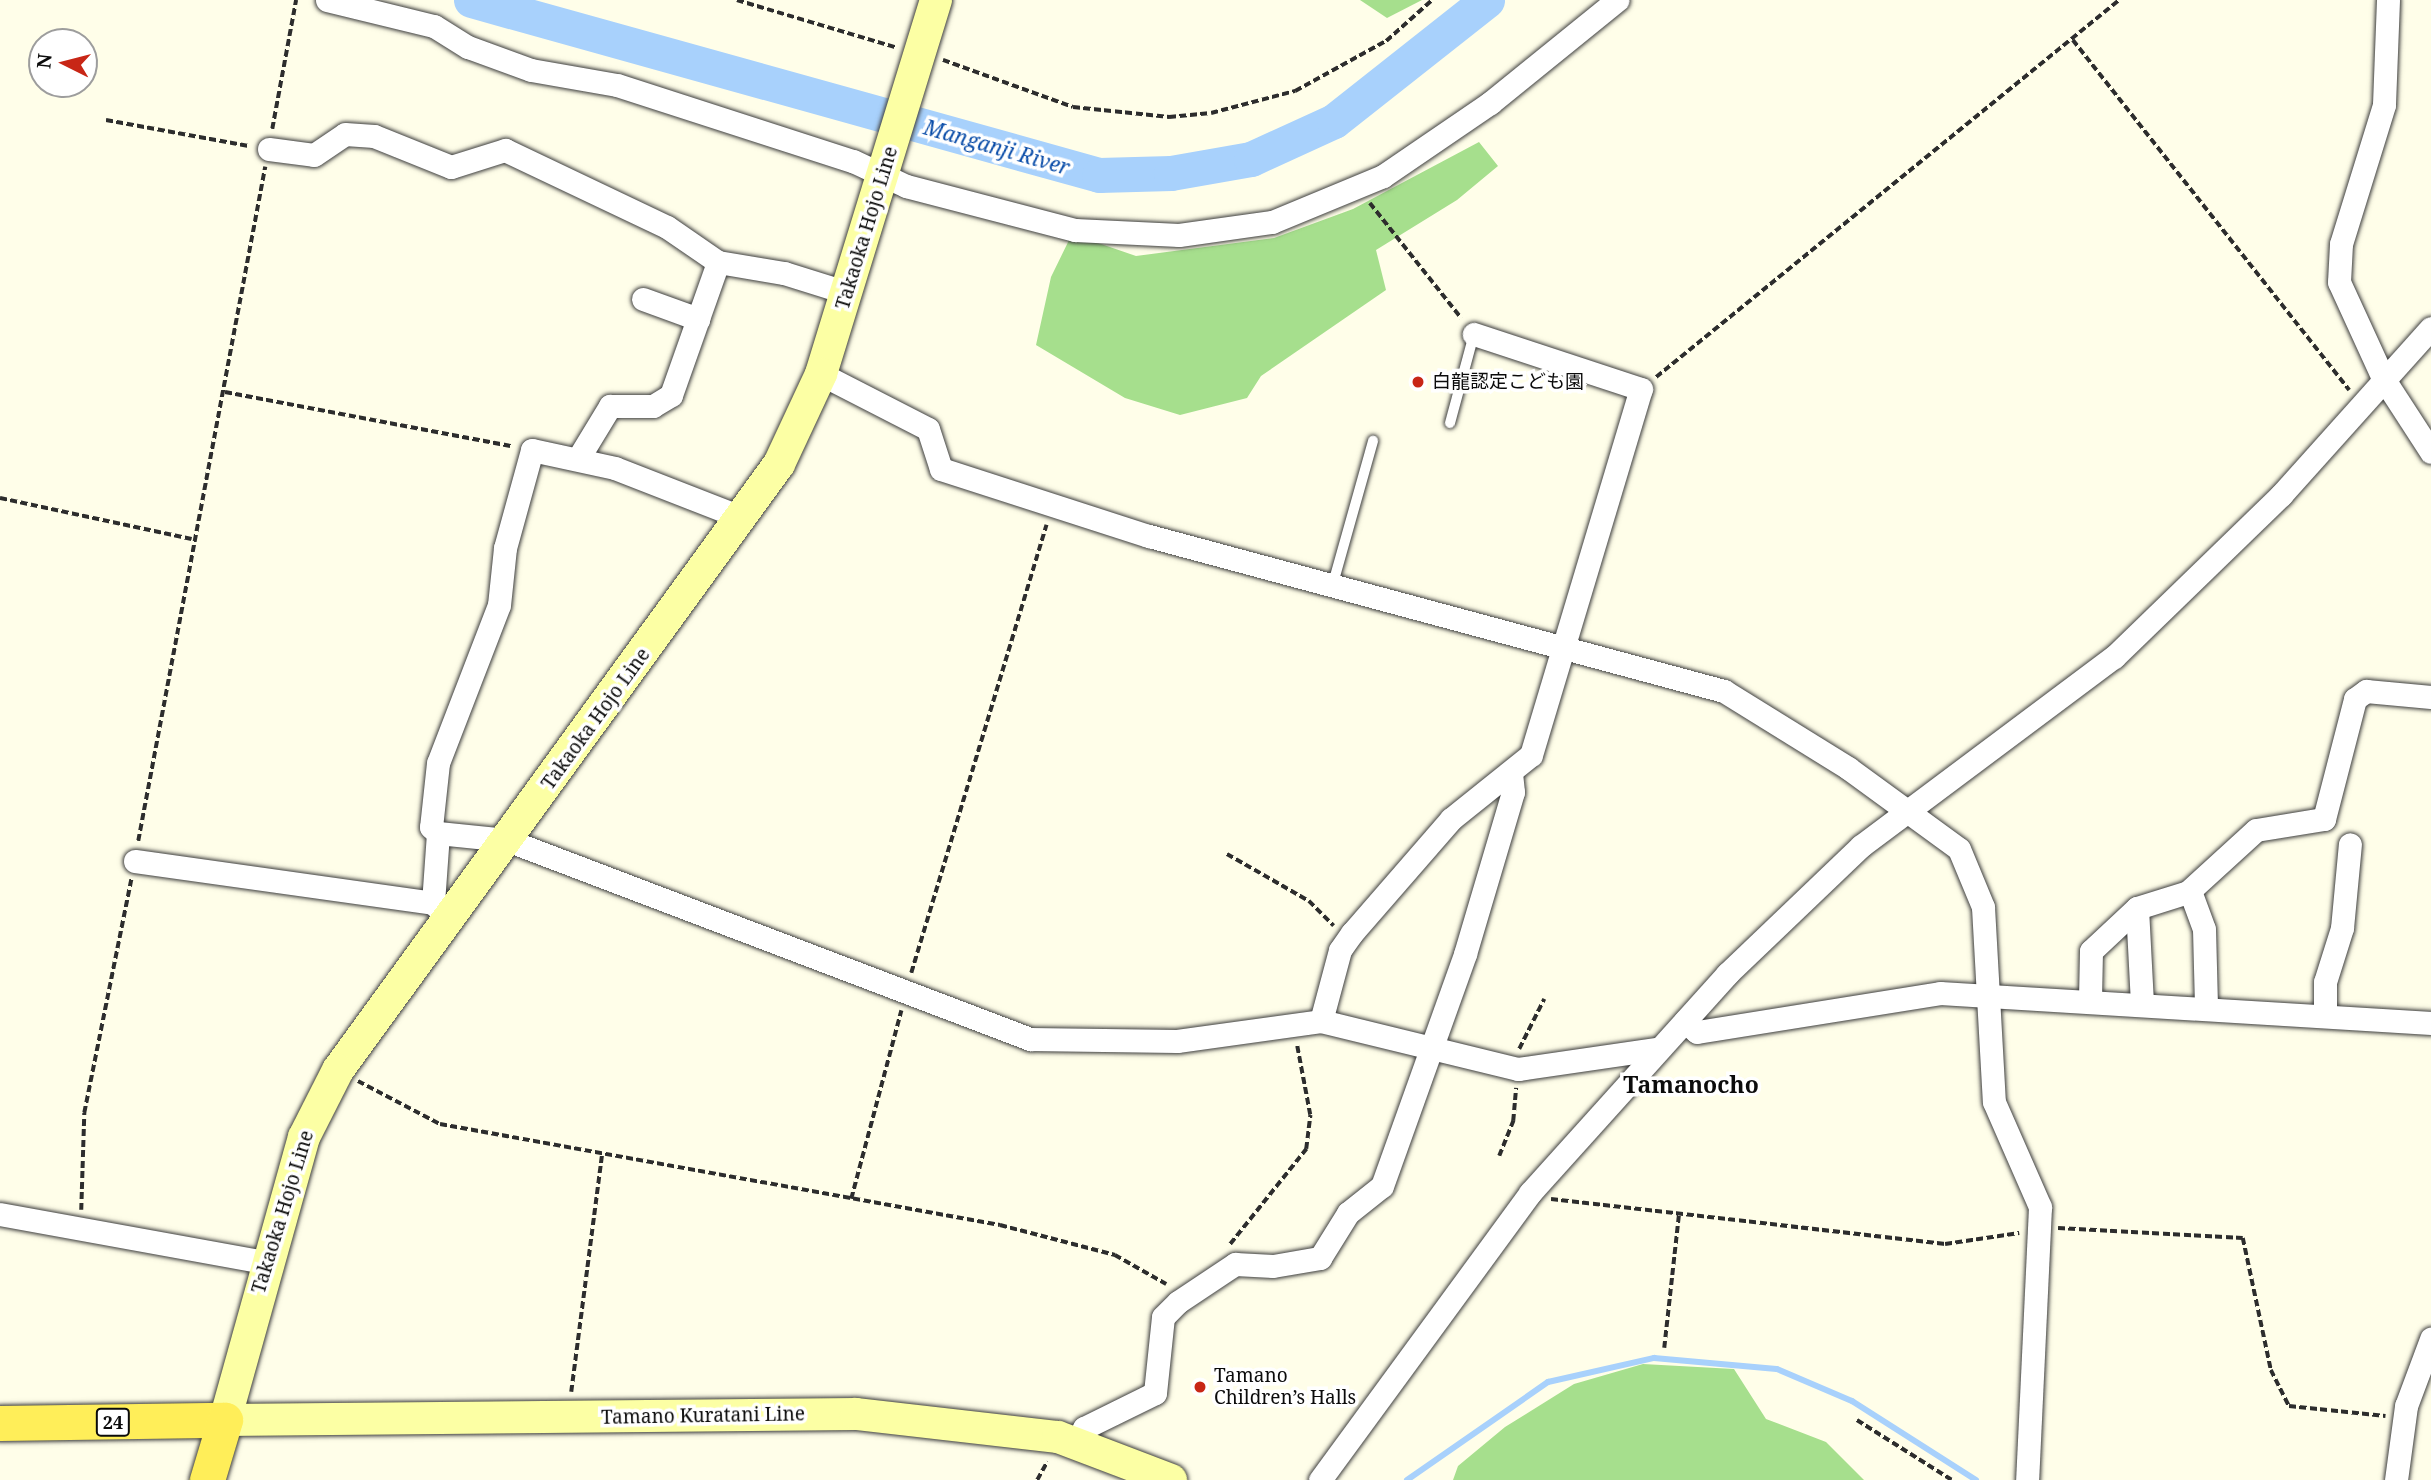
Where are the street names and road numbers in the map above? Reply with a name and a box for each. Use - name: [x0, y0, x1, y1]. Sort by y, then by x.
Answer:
- street label: Takaoka Hojo Line: [831, 144, 903, 312]
- street label: Takaoka Hojo Line: [537, 644, 655, 794]
- street label: Takaoka Hojo Line: [247, 1128, 319, 1296]
- street label: Tamano Kuratani Line: [601, 1403, 805, 1429]
- road number: 24: [96, 1408, 130, 1436]

